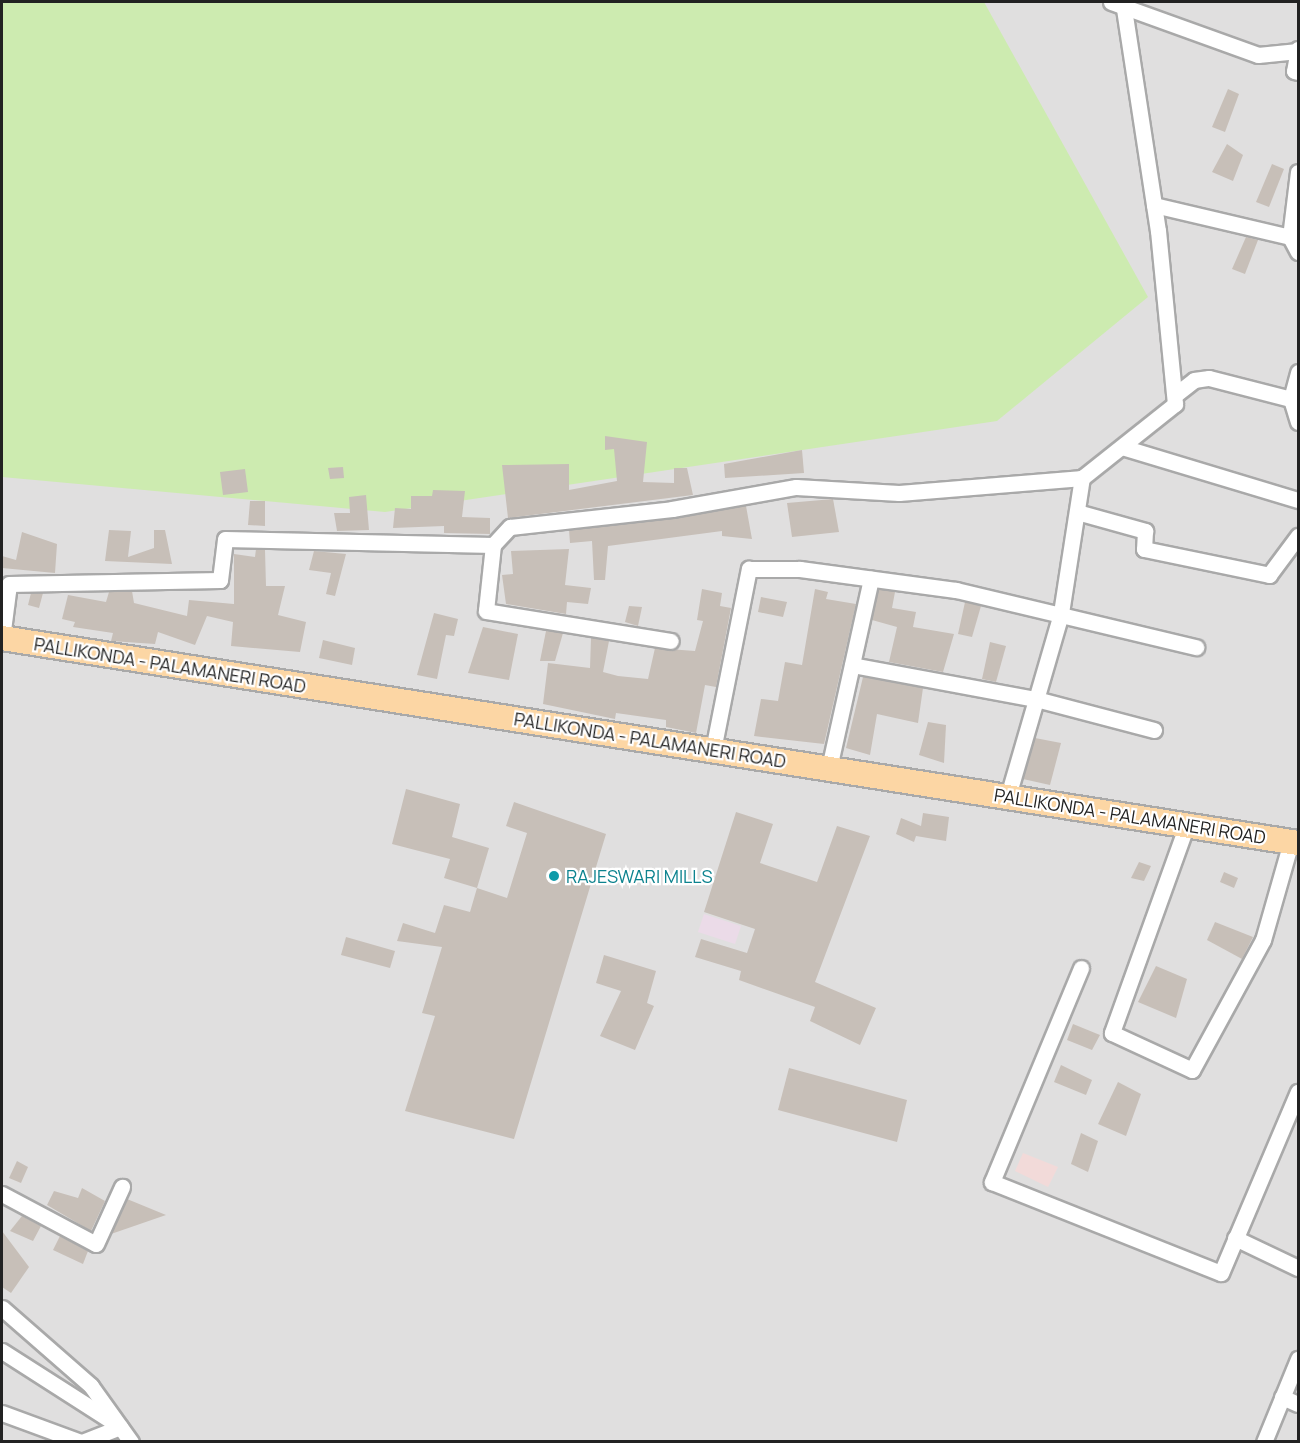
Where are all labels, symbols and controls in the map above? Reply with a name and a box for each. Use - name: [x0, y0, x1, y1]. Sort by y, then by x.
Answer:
- street label: PALLIKONDA - PALAMANERI ROAD: [33, 633, 307, 697]
- street label: PALLIKONDA - PALAMANERI ROAD: [513, 708, 787, 772]
- street label: PALLIKONDA - PALAMANERI ROAD: [993, 784, 1267, 848]
- place label: RAJESWARI MILLS: [566, 865, 713, 887]
- marker: RAJESWARI MILLS: [547, 869, 561, 883]

